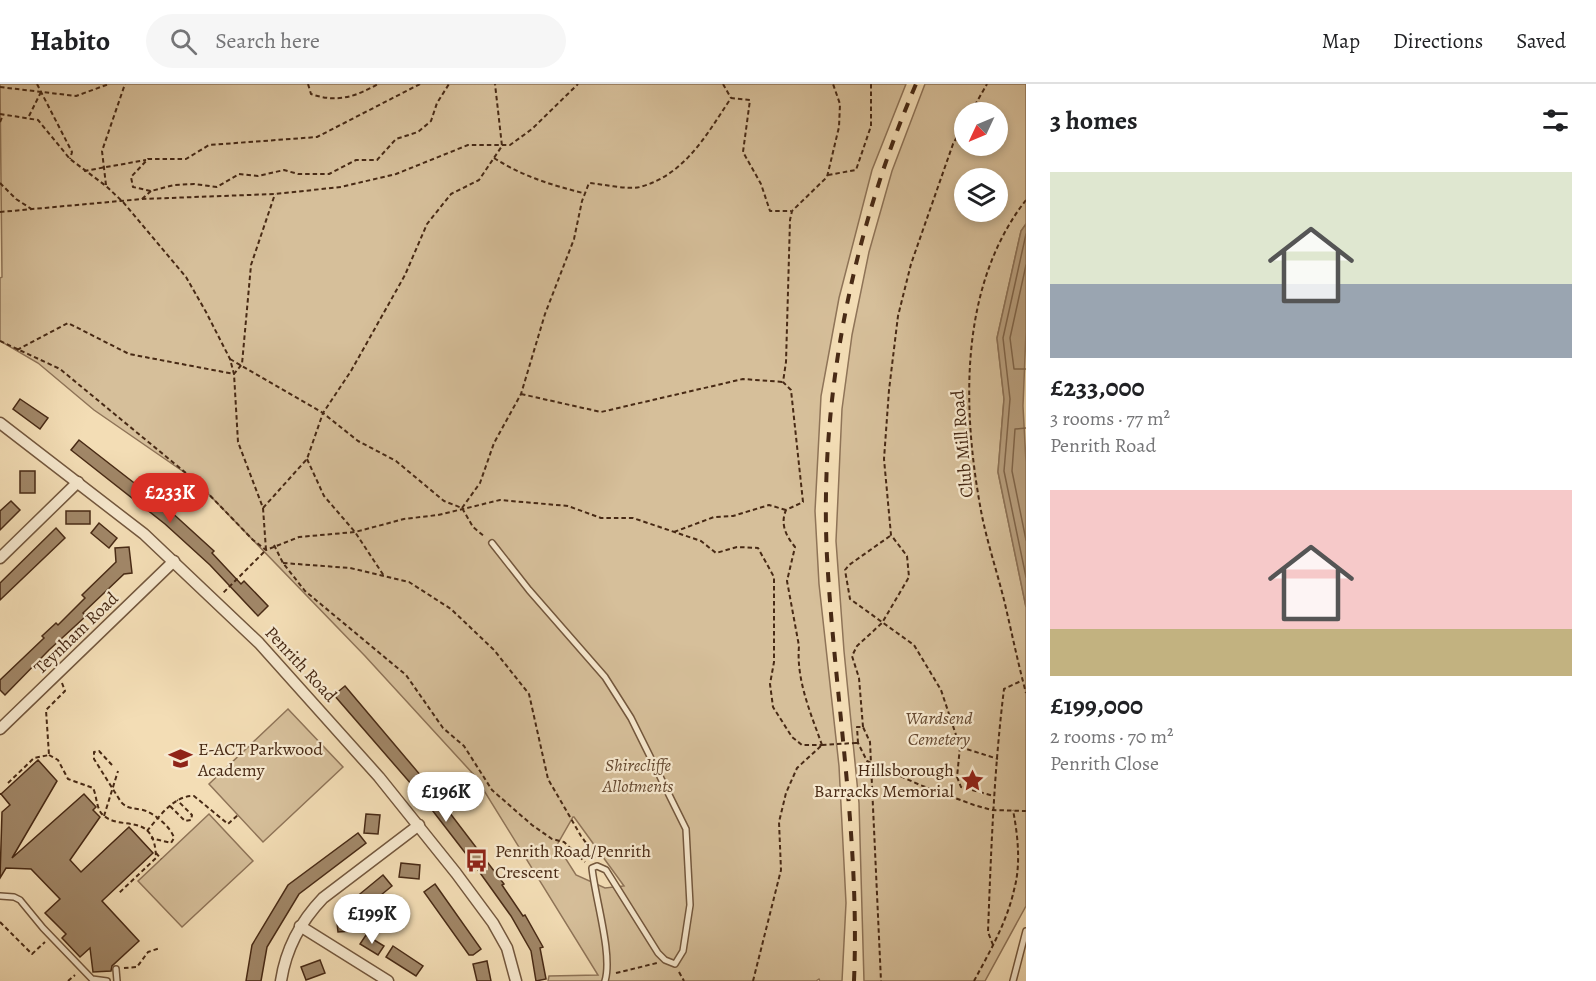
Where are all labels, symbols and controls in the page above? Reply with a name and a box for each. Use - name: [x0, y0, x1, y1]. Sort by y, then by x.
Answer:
- search box: [146, 14, 566, 68]
- text: Habito: [30, 22, 110, 60]
- icon: search: [167, 25, 200, 58]
- text: Search here: [215, 26, 320, 56]
- text: Map: [1322, 27, 1360, 55]
- text: Directions: [1393, 27, 1483, 55]
- text: Saved: [1516, 27, 1566, 55]
- north arrow: [954, 102, 1008, 156]
- map controls: [954, 102, 1008, 222]
- text: 3 homes: [1050, 103, 1138, 138]
- icon: filters: [1539, 104, 1572, 137]
- button: layers: [954, 168, 1008, 222]
- icon: home: [1257, 211, 1365, 319]
- text: £233,000: [1050, 370, 1145, 405]
- street label: Club Mill Road: [945, 389, 979, 499]
- text: 3 rooms · 77 m²: [1050, 405, 1170, 432]
- text: Penrith Road: [1050, 432, 1156, 459]
- pin: £233K: [128, 473, 212, 524]
- text: £233K: [145, 479, 195, 506]
- icon: home: [1257, 529, 1365, 637]
- street label: Teynham Road: [29, 586, 124, 679]
- street label: Penrith Road: [260, 621, 343, 707]
- text: £199,000: [1050, 688, 1143, 723]
- park label: Wardsend Cemetery: [905, 706, 973, 751]
- text: 2 rooms · 70 m²: [1050, 723, 1174, 750]
- place label: E-ACT Parkwood Academy: [197, 737, 323, 782]
- school or university icon: E-ACT Parkwood Academy: [167, 746, 193, 772]
- text: Penrith Close: [1050, 750, 1159, 777]
- park label: Shirecliffe Allotments: [602, 753, 673, 798]
- place label: Hillsborough Barracks Memorial: [814, 758, 955, 803]
- place icon: Hillsborough Barracks Memorial: [959, 767, 985, 793]
- pin: £196K: [404, 772, 488, 823]
- text: £196K: [421, 778, 471, 805]
- place label: Penrith Road/Penrith Crescent: [495, 839, 651, 884]
- bus stop icon: Penrith Road/Penrith Crescent: [464, 848, 490, 874]
- pin: £199K: [330, 894, 414, 945]
- text: £199K: [347, 900, 397, 927]

